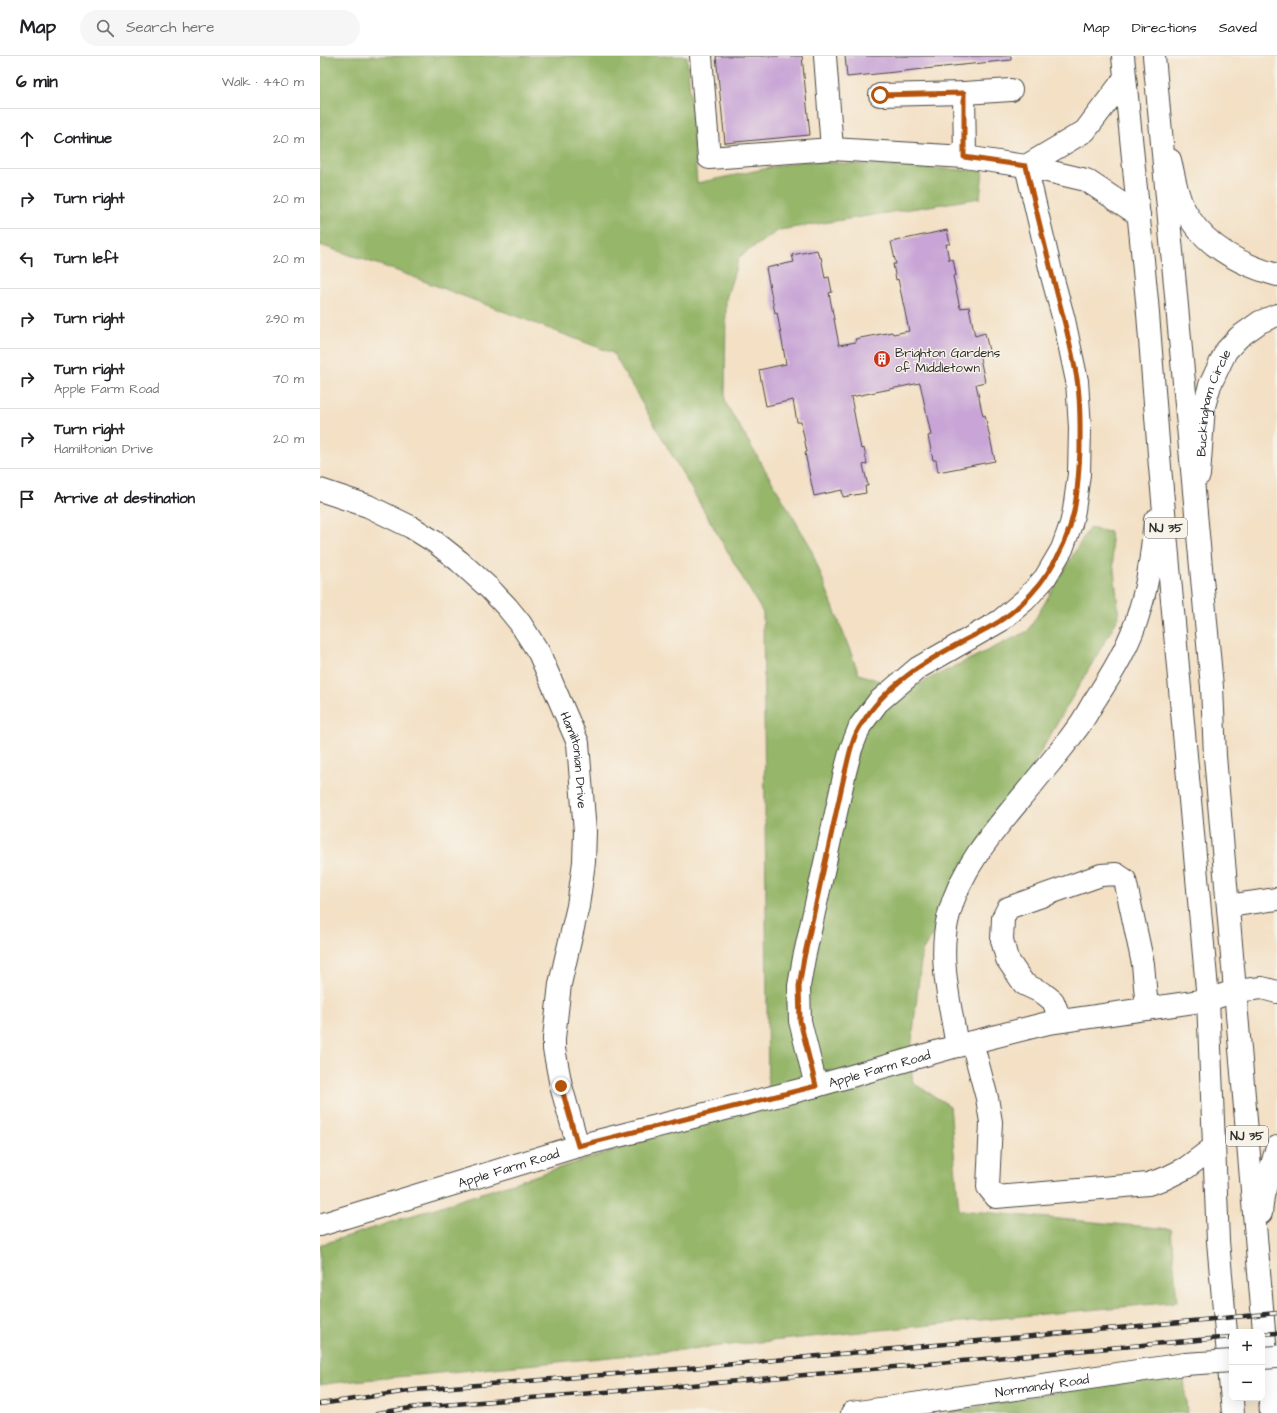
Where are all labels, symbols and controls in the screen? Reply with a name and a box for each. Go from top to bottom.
search box [80,10,360,46]
text: Map [20,14,56,41]
icon: search [94,17,116,39]
text: Search here [126,17,215,38]
text: Map [1083,18,1110,38]
text: Directions [1132,18,1197,38]
text: Saved [1219,18,1257,38]
text: 6 min [16,70,58,94]
text: Walk · 440 m [222,73,304,91]
route start [871,86,889,104]
icon: ahead [16,128,38,150]
text: Continue [54,128,112,149]
text: 20 m [273,130,304,148]
icon: right [16,188,38,210]
text: Turn right [54,188,125,209]
text: 20 m [273,190,304,208]
icon: left [16,248,38,270]
text: Turn left [54,248,118,269]
text: 20 m [273,250,304,268]
icon: right [16,308,38,330]
text: Turn right [54,308,125,329]
text: 290 m [266,310,304,328]
place label: Brighton Gardens of Middletown [895,344,1001,377]
street label: Buckingham Circle [1192,347,1236,457]
building icon: Brighton Gardens of Middletown [872,349,892,369]
text: Turn right [54,359,125,380]
icon: right [16,368,38,390]
text: 70 m [272,370,304,388]
text: Apple Farm Road [54,380,159,398]
text: Turn right [54,419,125,440]
icon: right [16,428,38,450]
text: 20 m [273,430,304,448]
text: Hamiltonian Drive [54,440,153,458]
icon: arrive [16,488,38,510]
text: Arrive at destination [54,488,195,509]
road number: NJ 35 [1145,518,1187,538]
street label: Hamiltonian Drive [555,709,591,809]
street label: Apple Farm Road [826,1046,933,1092]
route end [552,1077,570,1095]
road number: NJ 35 [1226,1126,1268,1146]
street label: Apple Farm Road [456,1144,562,1192]
map controls [1229,1329,1265,1401]
button: + [1229,1329,1265,1365]
button: − [1229,1365,1265,1401]
street label: Normandy Road [994,1370,1091,1402]

